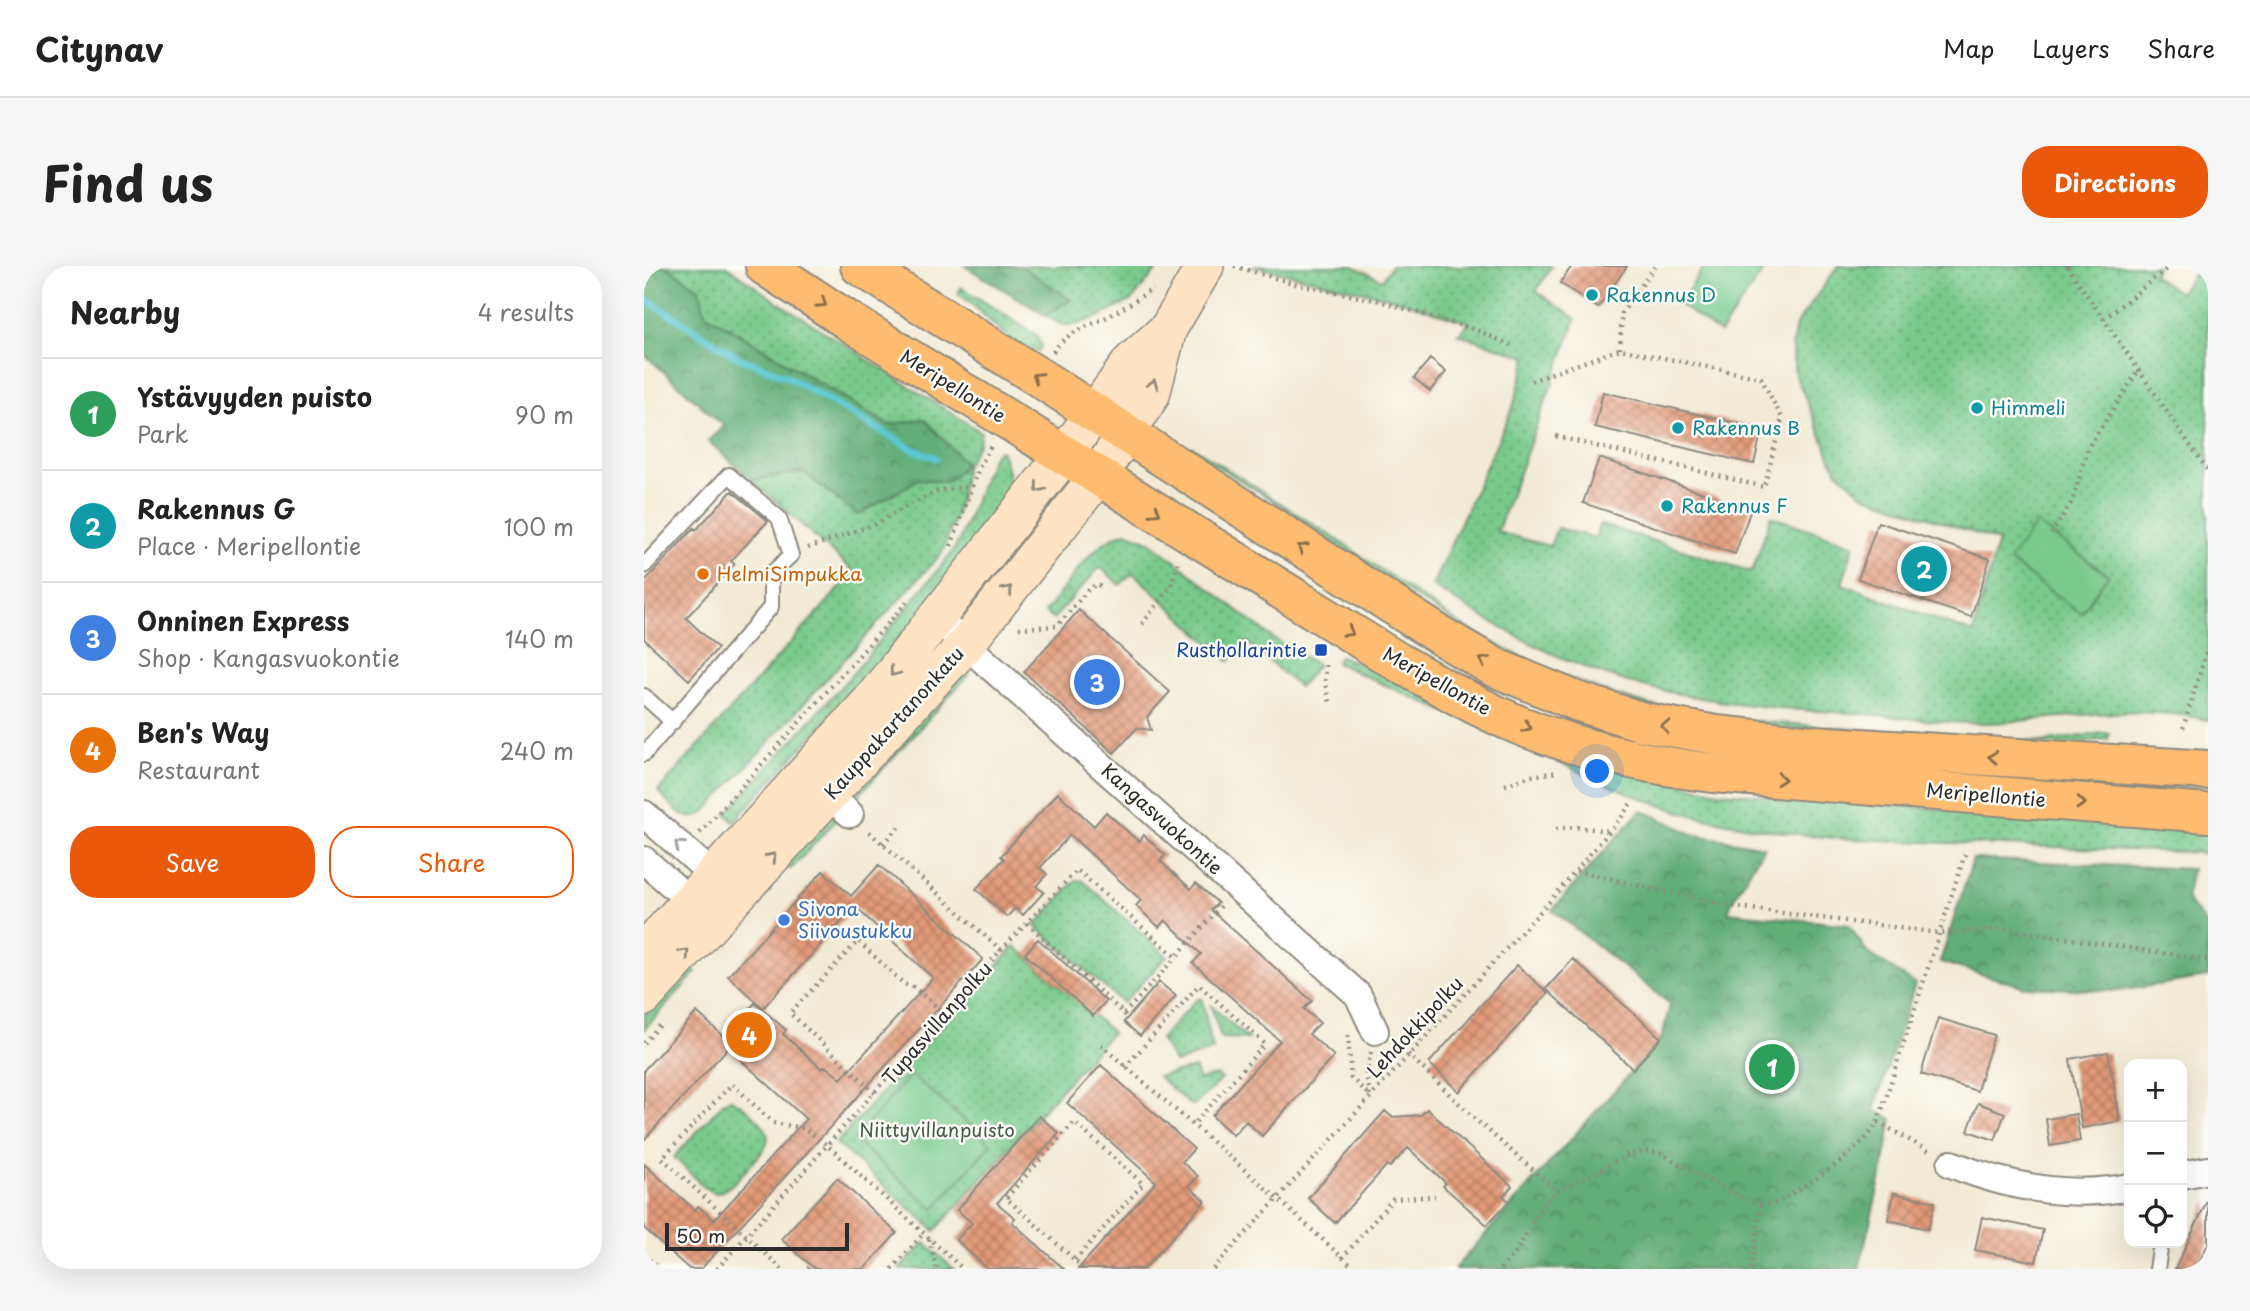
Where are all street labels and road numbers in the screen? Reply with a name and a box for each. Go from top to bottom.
street label: Meripellontie [895,342,1012,429]
street label: Meripellontie [1378,639,1497,721]
street label: Kauppakartanonkatu [817,640,970,805]
street label: Kangasvuokontie [1096,756,1229,880]
street label: Meripellontie [1925,775,2047,813]
street label: Tupasvillanpolku [875,955,998,1090]
street label: Lehdokkipolku [1360,969,1469,1083]

